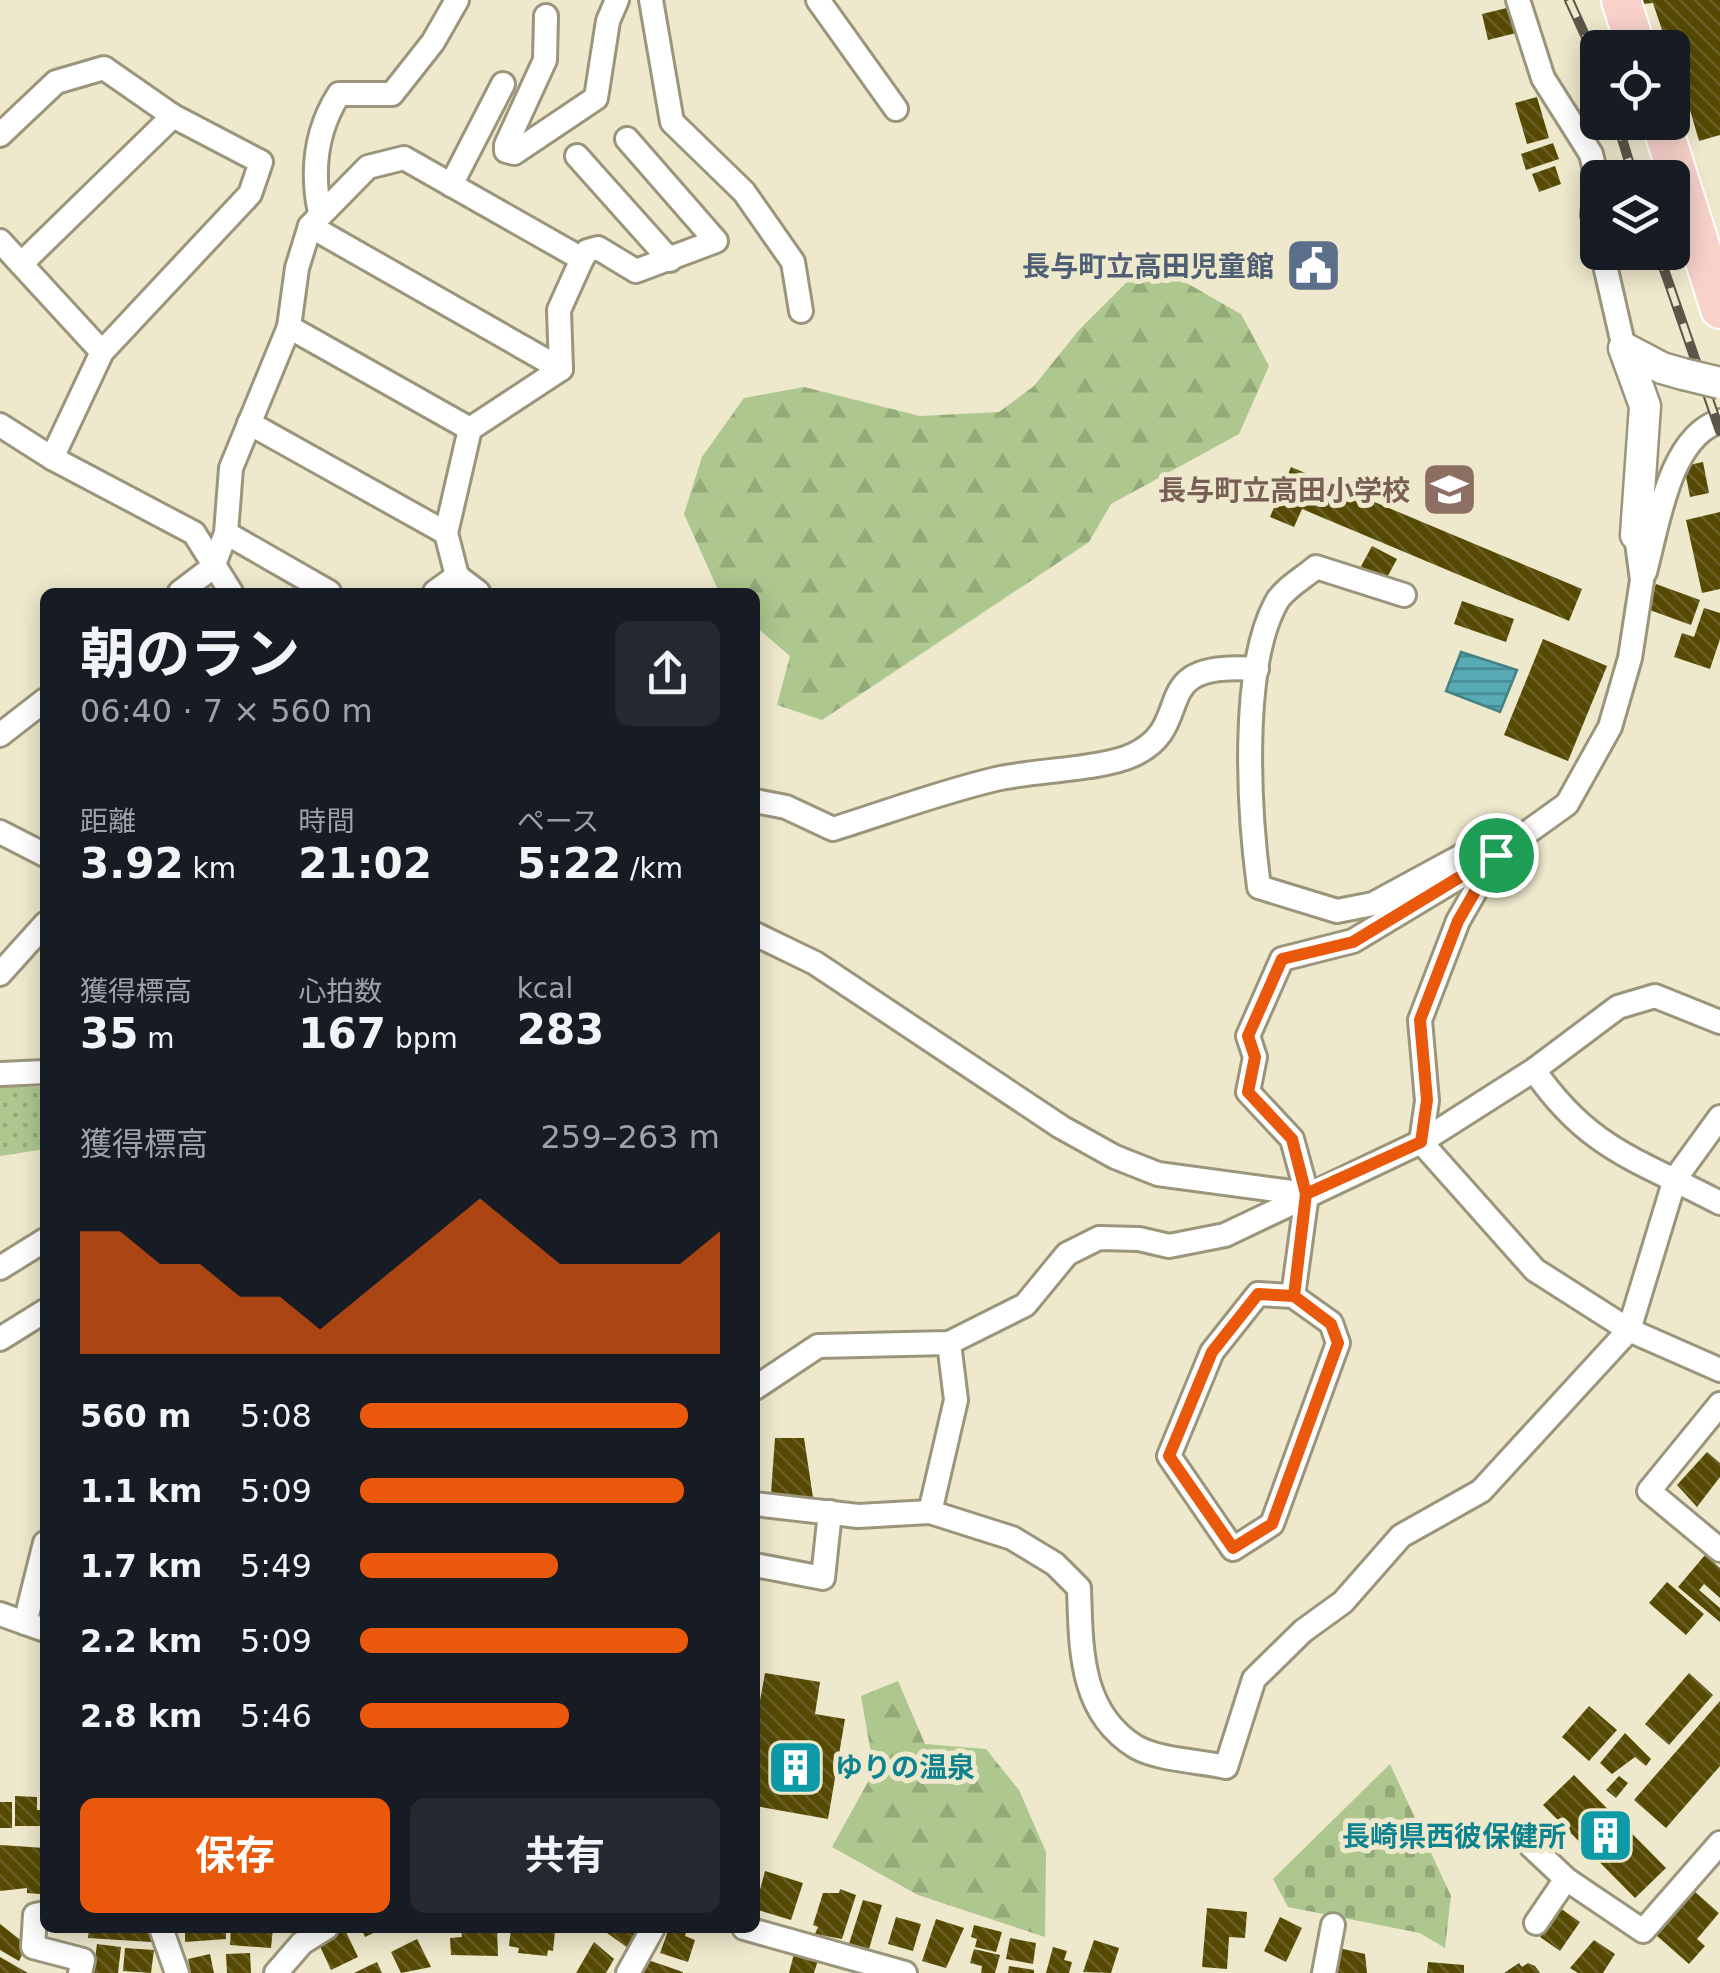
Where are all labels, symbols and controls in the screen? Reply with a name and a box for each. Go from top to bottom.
map controls [1580,30,1690,270]
button: locate [1580,30,1690,140]
button: layers [1580,160,1690,270]
public building icon: 長与町立高田児童館 [1283,236,1343,296]
place label: 長与町立高田児童館 [1022,250,1274,283]
school or university icon: 長与町立高田小学校 [1419,460,1479,520]
place label: 長与町立高田小学校 [1158,474,1410,507]
button: share [615,621,720,726]
text: 朝のラン [80,622,300,686]
text: 06:40 · 7 × 560 m [80,692,373,730]
text: 距離 [80,805,136,838]
text: 時間 [298,805,354,838]
text: ペース [517,805,599,838]
pin [1454,813,1539,898]
icon: arrive [1469,828,1524,883]
text: 3.92 [80,839,184,888]
text: 21:02 [298,839,432,888]
text: 5:22 [517,839,621,888]
text: km [184,852,236,885]
text: /km [621,852,683,885]
text: kcal [517,972,573,1005]
text: 獲得標高 [80,975,192,1008]
text: 心拍数 [298,975,382,1008]
text: 283 [517,1005,604,1054]
text: 35 [80,1009,138,1058]
text: 167 [298,1009,386,1058]
text: m [138,1022,175,1055]
text: bpm [386,1022,458,1055]
text: 259–263 m [541,1118,720,1156]
text: 獲得標高 [80,1125,208,1163]
text: 560 m [80,1397,191,1435]
text: 5:08 [240,1397,312,1435]
text: 1.1 km [80,1472,202,1510]
text: 5:09 [240,1472,312,1510]
text: 1.7 km [80,1547,202,1585]
text: 5:49 [240,1547,312,1585]
text: 2.2 km [80,1622,202,1660]
text: 5:09 [240,1622,312,1660]
text: 2.8 km [80,1697,202,1735]
text: 5:46 [240,1697,312,1735]
building icon: ゆりの温泉 [766,1737,826,1797]
place label: ゆりの温泉 [835,1751,975,1784]
button: 保存 [80,1798,390,1913]
button: 共有 [410,1798,720,1913]
building icon: 長崎県西彼保健所 [1575,1806,1635,1866]
place label: 長崎県西彼保健所 [1342,1820,1566,1853]

